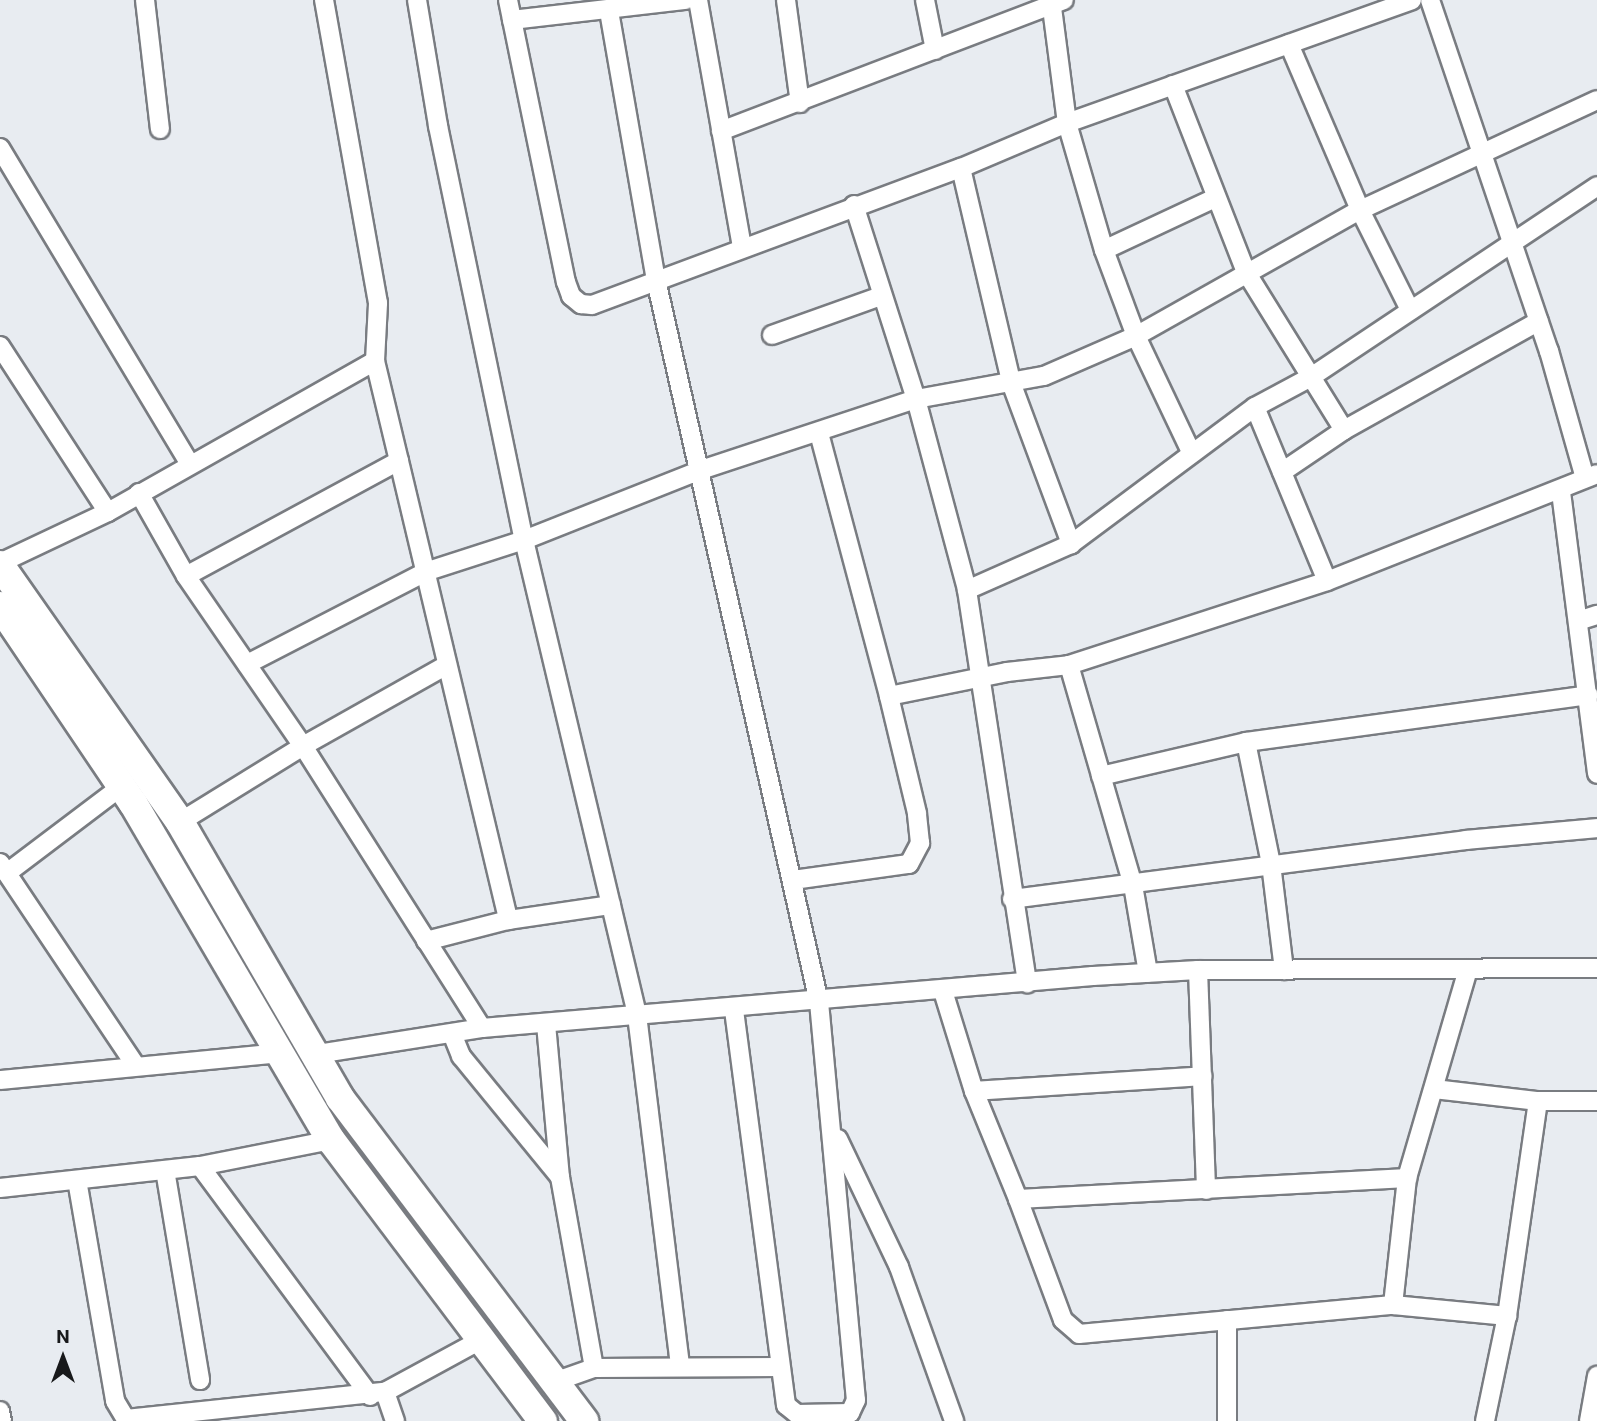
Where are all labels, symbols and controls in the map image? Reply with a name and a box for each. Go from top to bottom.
north arrow [28,1323,98,1393]
text: N [56,1325,70,1348]

